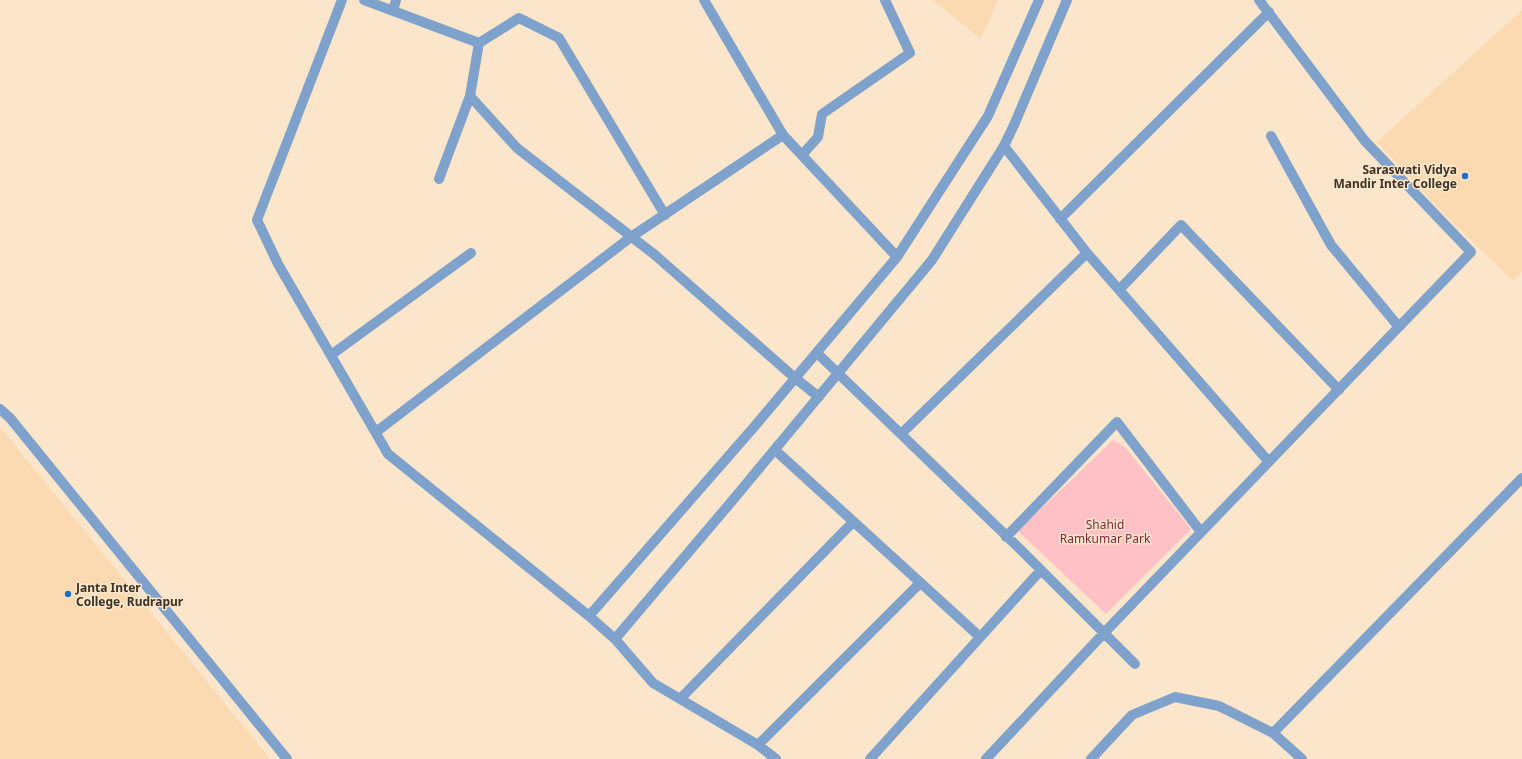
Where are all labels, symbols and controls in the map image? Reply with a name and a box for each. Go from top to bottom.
place label: Saraswati Vidya Mandir Inter College [1333,161,1457,192]
marker: Saraswati Vidya Mandir Inter College [1460,171,1470,181]
park label: Shahid Ramkumar Park [1060,516,1151,547]
place label: Janta Inter College, Rudrapur [75,579,184,610]
marker: Janta Inter College, Rudrapur [63,589,73,599]

